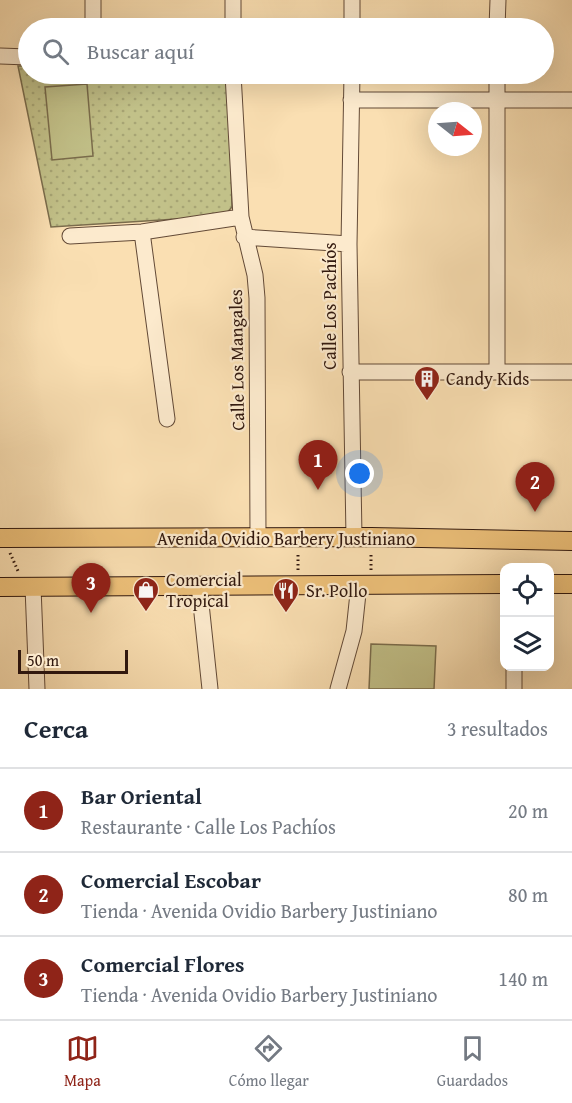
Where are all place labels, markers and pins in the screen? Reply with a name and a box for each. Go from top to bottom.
building icon: Candy Kids [412,364,442,402]
place label: Candy Kids [446,365,529,392]
pin: 1 [298,440,338,490]
pin: 2 [516,462,554,512]
pin: 3 [72,564,110,613]
place label: Comercial Tropical [166,566,242,614]
shop icon: Comercial Tropical [131,575,161,613]
restaurant icon: Sr. Pollo [271,576,301,614]
place label: Sr. Pollo [306,577,367,604]

